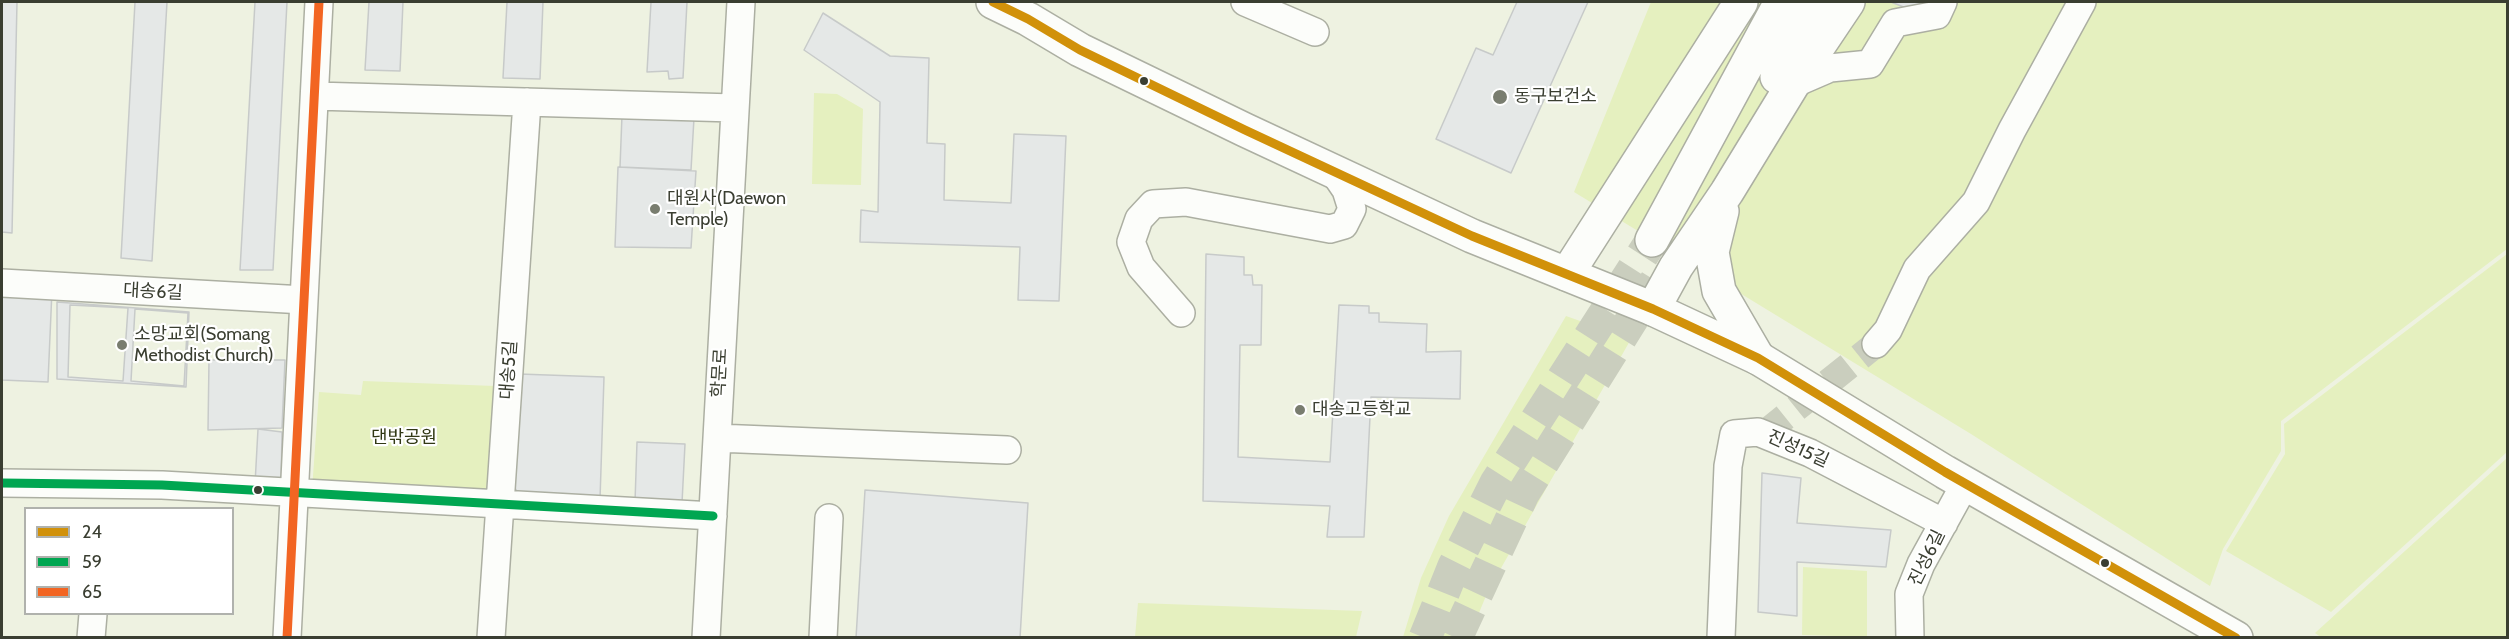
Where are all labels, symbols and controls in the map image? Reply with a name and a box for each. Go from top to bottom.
unlabelled marker [1138,75,1150,87]
place label: 동구보건소 [1514,86,1597,108]
marker: 동구보건소 [1491,88,1509,106]
place label: 대원사(Daewon Temple) [667,188,786,230]
marker: 대원사(Daewon Temple) [648,202,662,216]
street label: 대송6길 [123,280,183,304]
place label: 소망교회(Somang Methodist Church) [134,324,274,366]
marker: 소망교회(Somang Methodist Church) [115,338,129,352]
street label: 대송5길 [496,340,522,400]
street label: 학문로 [708,348,732,398]
place label: 대송고등학교 [1312,399,1411,421]
marker: 대송고등학교 [1293,403,1307,417]
street label: 진성15길 [1764,426,1832,472]
park label: 댄밖공원 [371,427,437,449]
unlabelled marker [252,484,264,496]
legend [24,507,234,615]
text: 24 [82,521,102,543]
street label: 진성6길 [1904,526,1950,590]
text: 59 [82,551,102,573]
unlabelled marker [2099,557,2111,569]
text: 65 [82,581,102,603]

